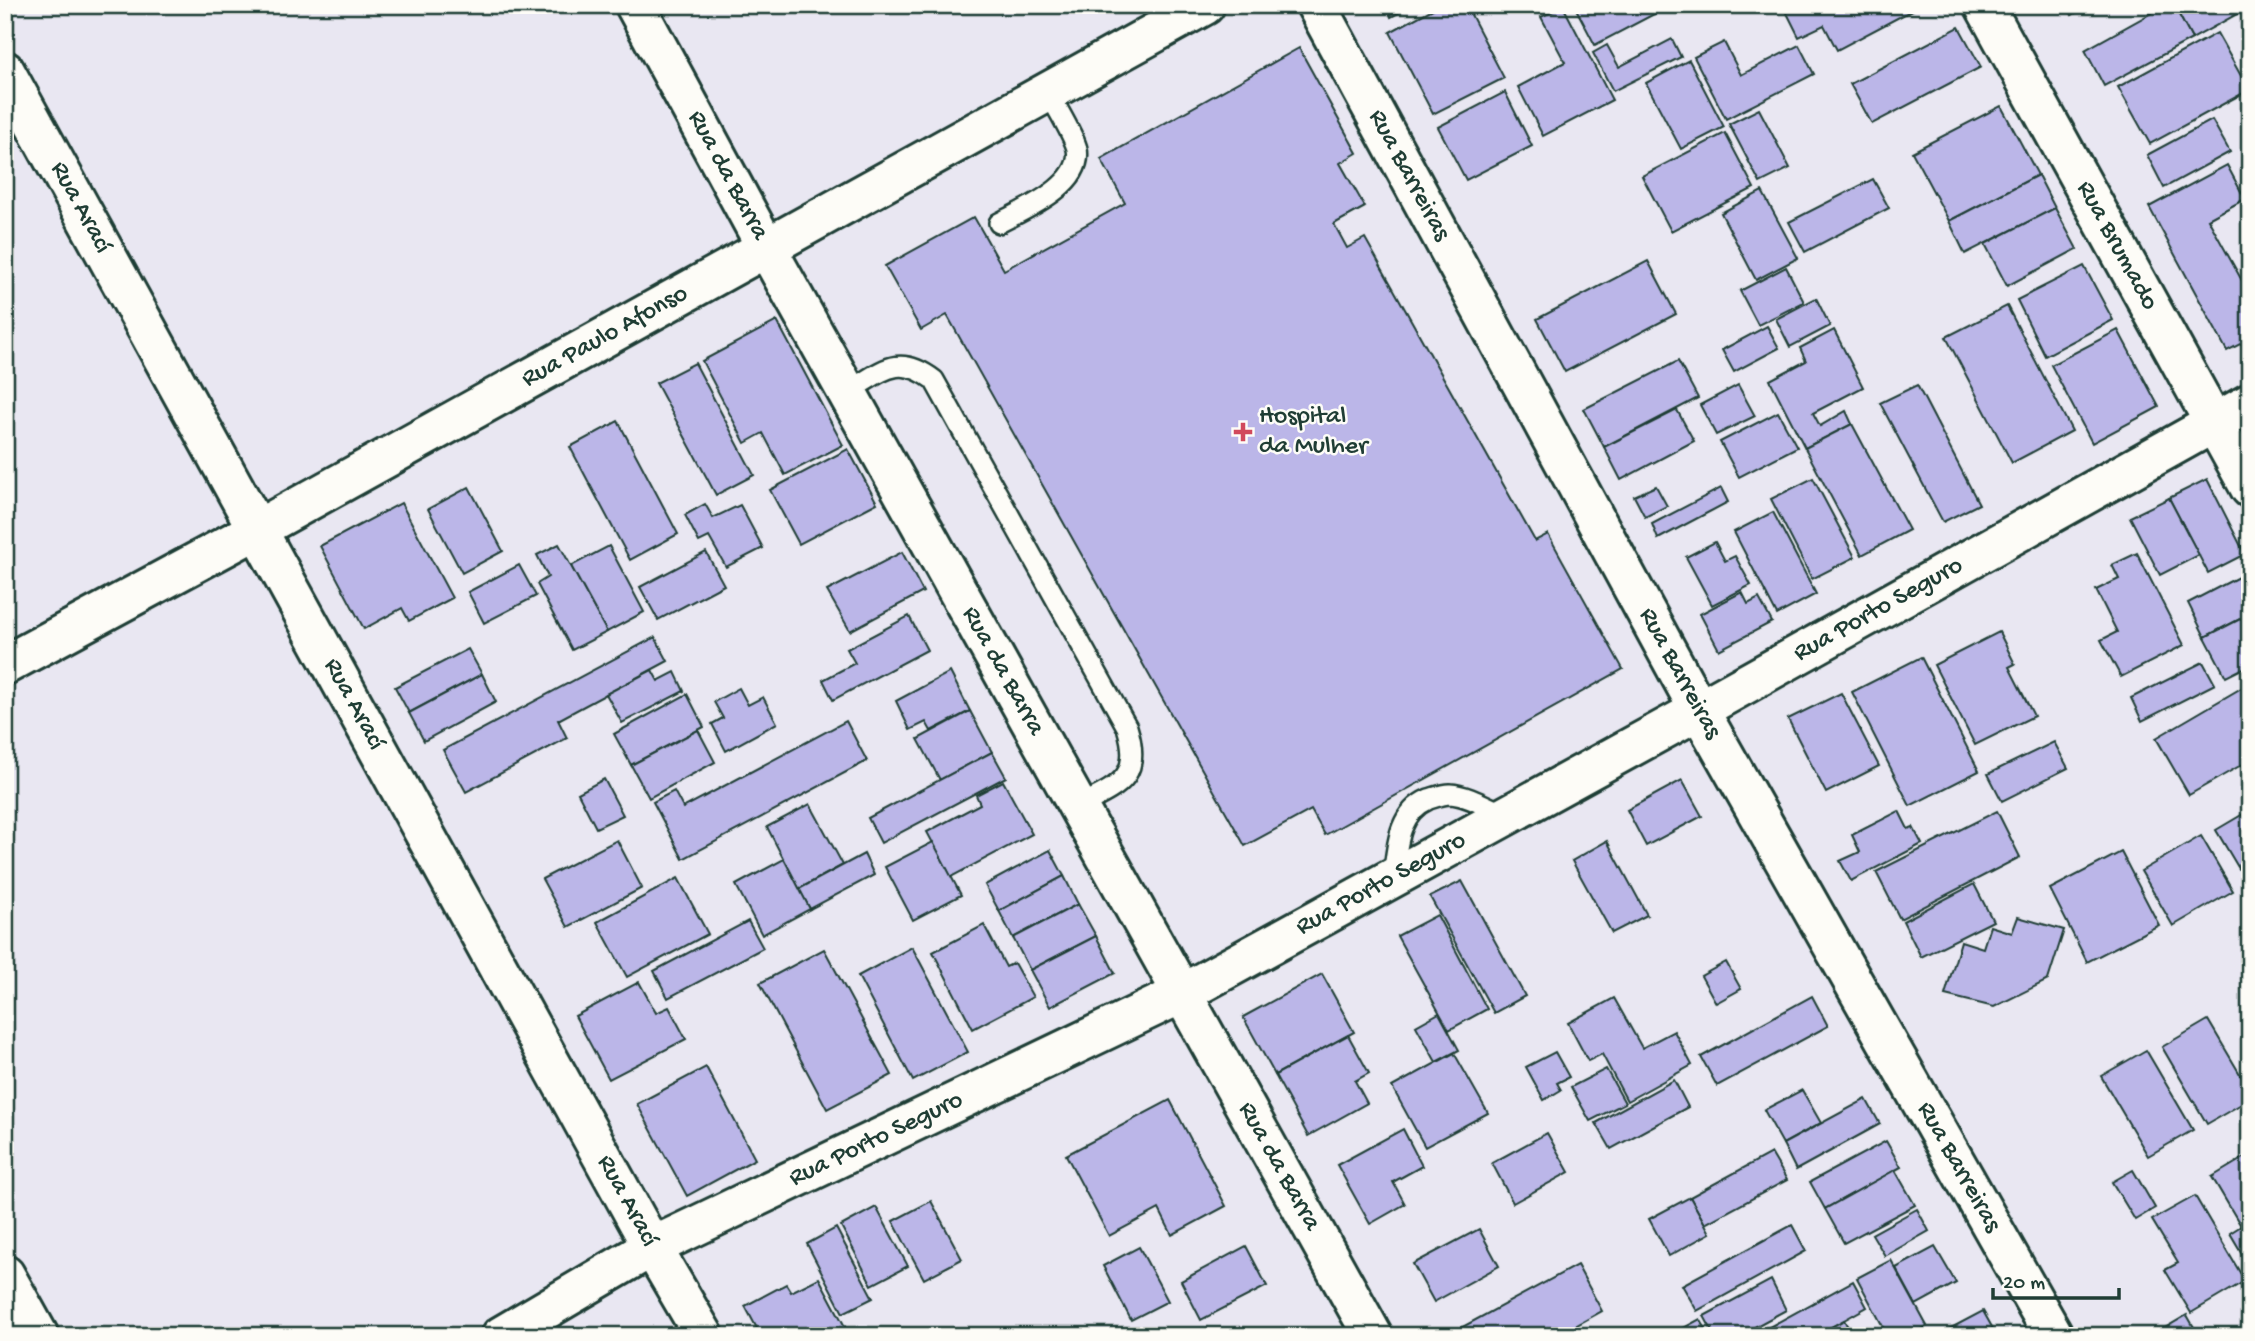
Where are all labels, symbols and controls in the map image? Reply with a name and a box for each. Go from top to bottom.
street label: Rua Barreiras [1360,104,1457,248]
street label: Rua da Barra [680,105,776,247]
street label: Rua Arací [43,156,119,260]
street label: Rua Brumado [2069,176,2165,316]
street label: Rua Paulo Afonso [517,278,694,395]
place label: Hospital da Mulher [1259,402,1370,463]
marker: Hospital da Mulher [1233,422,1253,442]
street label: Rua Porto Seguro [1788,550,1969,669]
street label: Rua da Barra [954,601,1052,743]
street label: Rua Barreiras [1631,603,1729,746]
street label: Rua Arací [316,653,392,757]
street label: Rua Porto Seguro [1291,825,1472,943]
street label: Rua Porto Seguro [784,1085,968,1194]
street label: Rua da Barra [1230,1097,1328,1238]
street label: Rua Barreiras [1909,1097,2008,1239]
street label: Rua Arací [589,1150,665,1254]
scale bar [1993,1257,2118,1301]
text: 20 m [2003,1272,2045,1297]

